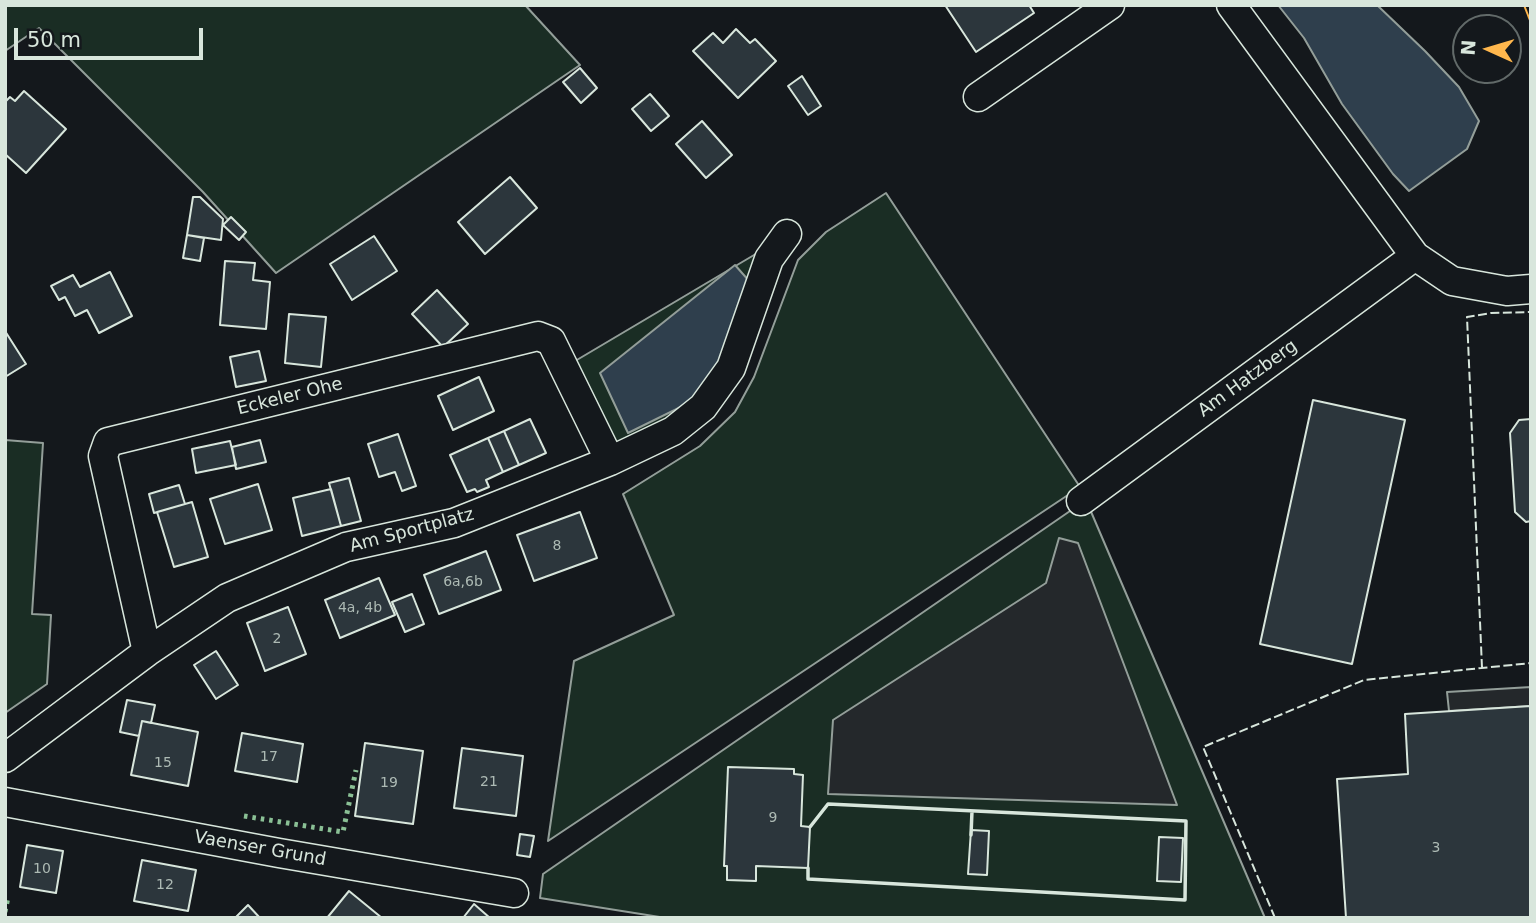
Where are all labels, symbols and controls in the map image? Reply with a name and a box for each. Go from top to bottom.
scale bar [18,14,206,58]
north arrow [1452,14,1522,84]
text: 50 m [27,28,81,52]
text: N [1457,39,1480,56]
street label: Am Hatzberg [1194,336,1302,422]
street label: Eckeler Ohe [235,373,345,421]
street label: Am Sportplatz [347,504,477,558]
house number: 8 [553,538,561,554]
house number: 6a,6b [443,574,483,590]
house number: 4a, 4b [338,600,382,616]
house number: 2 [273,631,281,647]
house number: 17 [260,749,278,765]
house number: 15 [154,755,172,771]
house number: 21 [480,774,498,790]
house number: 19 [380,775,398,791]
house number: 9 [769,810,777,826]
street label: Vaenser Grund [192,827,328,871]
house number: 3 [1432,840,1440,856]
house number: 10 [33,861,51,877]
house number: 12 [156,877,174,893]

